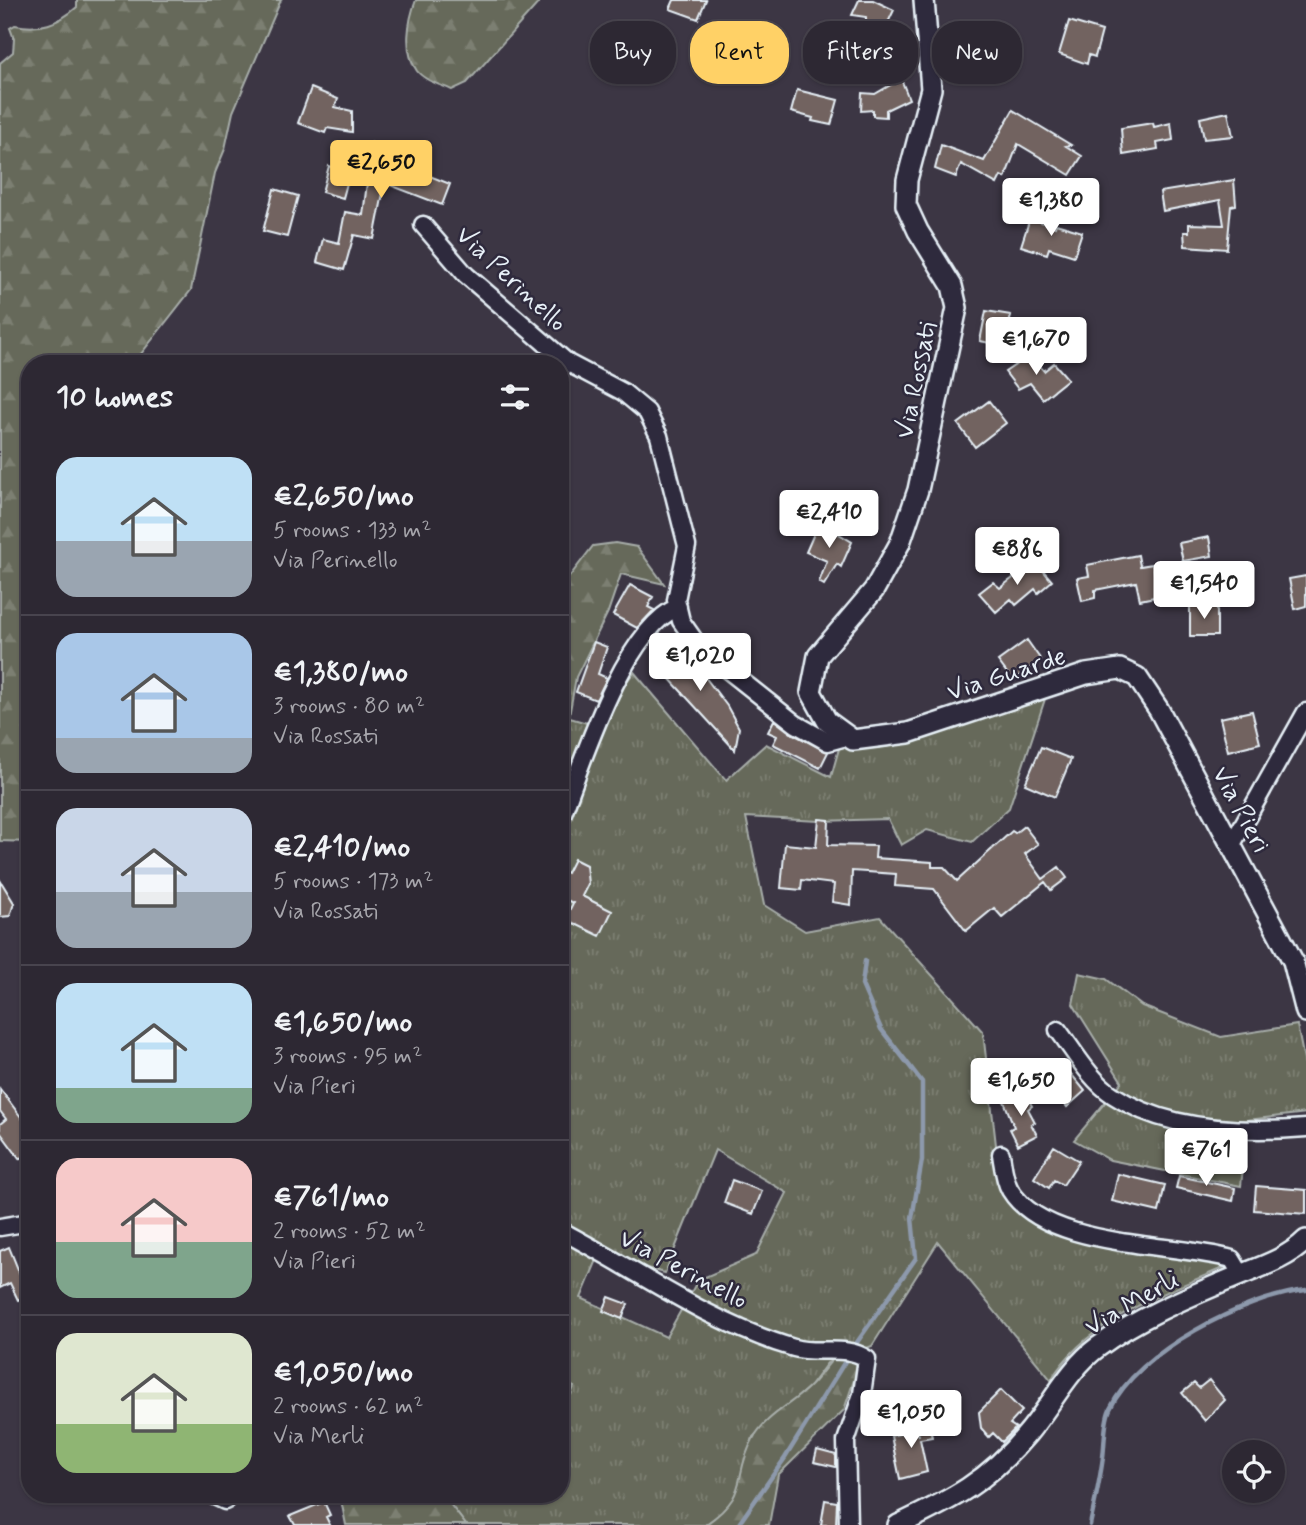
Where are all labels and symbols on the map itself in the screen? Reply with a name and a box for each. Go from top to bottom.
pin: €2,650 [324,140,438,200]
pin: €1,380 [994,178,1108,238]
street label: Via Perinello [448,219,574,340]
pin: €1,670 [979,318,1093,377]
street label: Via Rossati [888,319,946,442]
pin: €2,410 [772,490,886,550]
pin: €886 [976,528,1058,587]
pin: €1,540 [1147,562,1261,621]
pin: €1,020 [643,634,757,693]
street label: Via Guarde [943,640,1071,710]
street label: Via Pieri [1203,761,1277,859]
pin: €1,650 [964,1058,1078,1118]
pin: €761 [1165,1128,1247,1188]
street label: Via Perinello [613,1222,753,1318]
street label: Via Merli [1079,1263,1185,1344]
pin: €1,050 [854,1390,968,1450]

